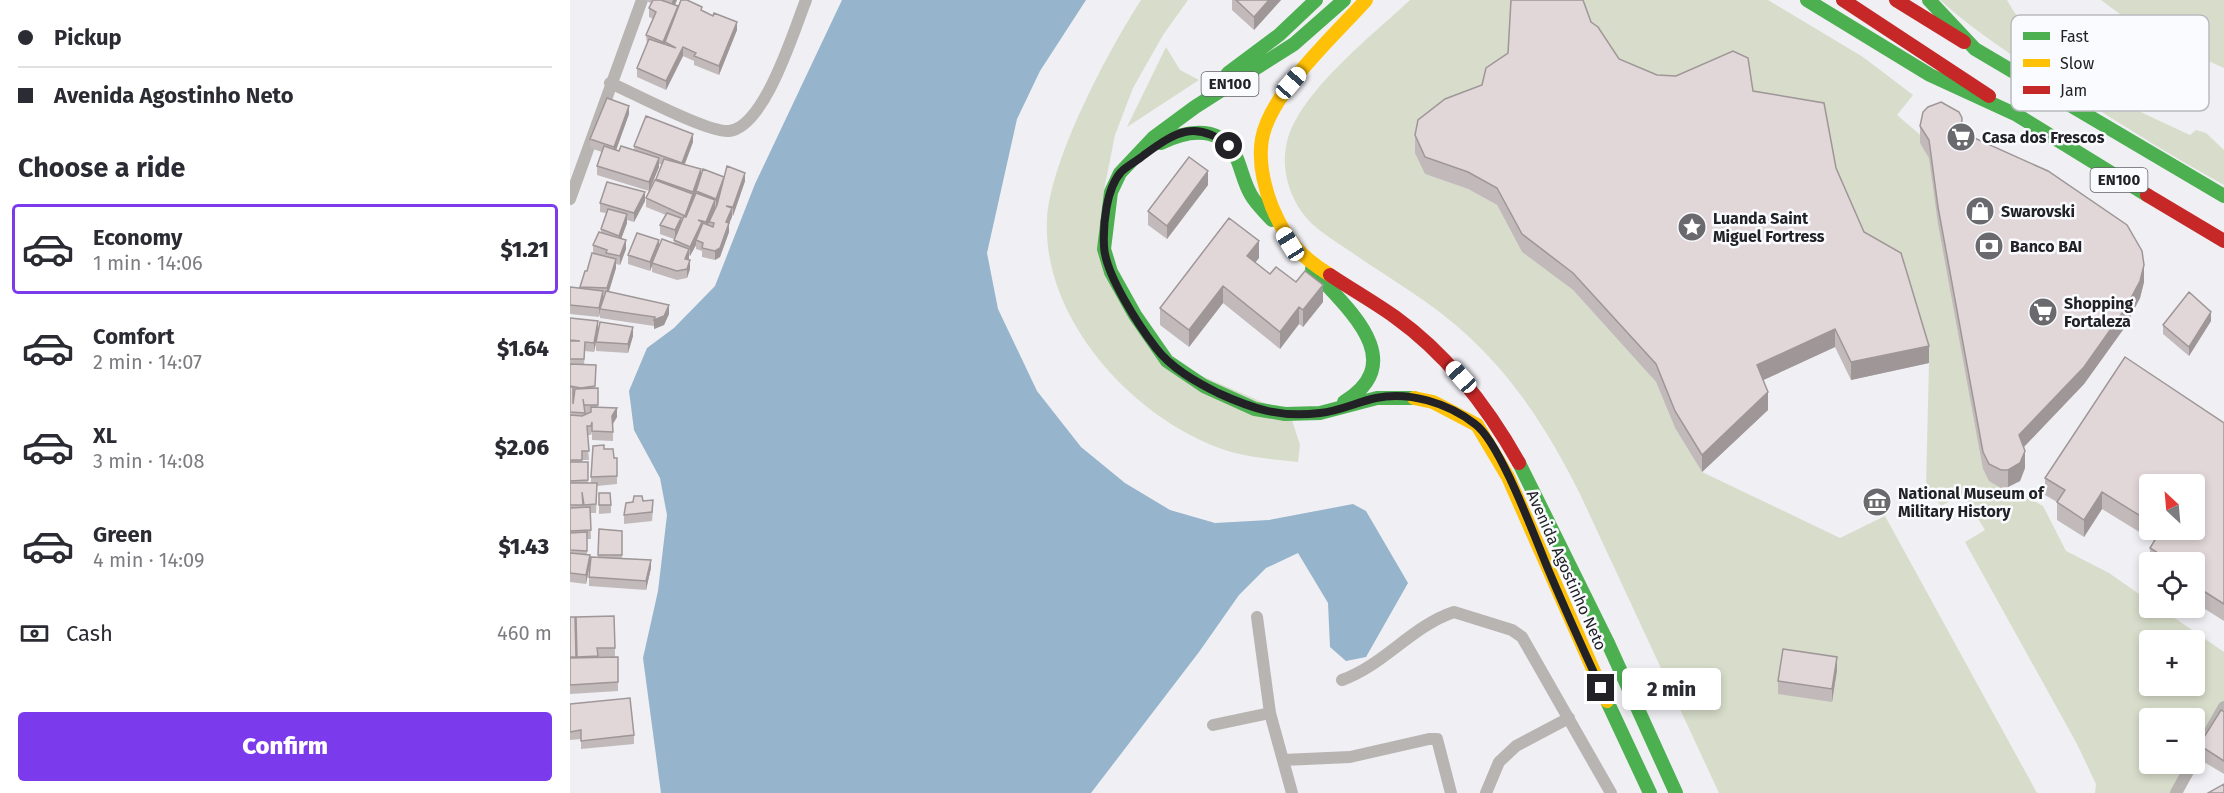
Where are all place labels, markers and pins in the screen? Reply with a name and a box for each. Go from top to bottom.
supermarket icon: Casa dos Frescos [1945,121,1977,153]
place label: Casa dos Frescos [1982,128,2105,147]
shop icon: Swarovski [1964,195,1996,227]
place label: Swarovski [2001,202,2075,221]
place label: Luanda Saint Miguel Fortress [1713,209,1825,246]
place icon: Luanda Saint Miguel Fortress [1676,211,1708,243]
bank icon: Banco BAI [1973,230,2005,262]
place label: Banco BAI [2010,237,2082,256]
place label: Shopping Fortaleza [2064,294,2134,331]
supermarket icon: Shopping Fortaleza [2027,296,2059,328]
place label: National Museum of Military History [1898,484,2045,521]
museum icon: National Museum of Military History [1861,486,1893,518]

